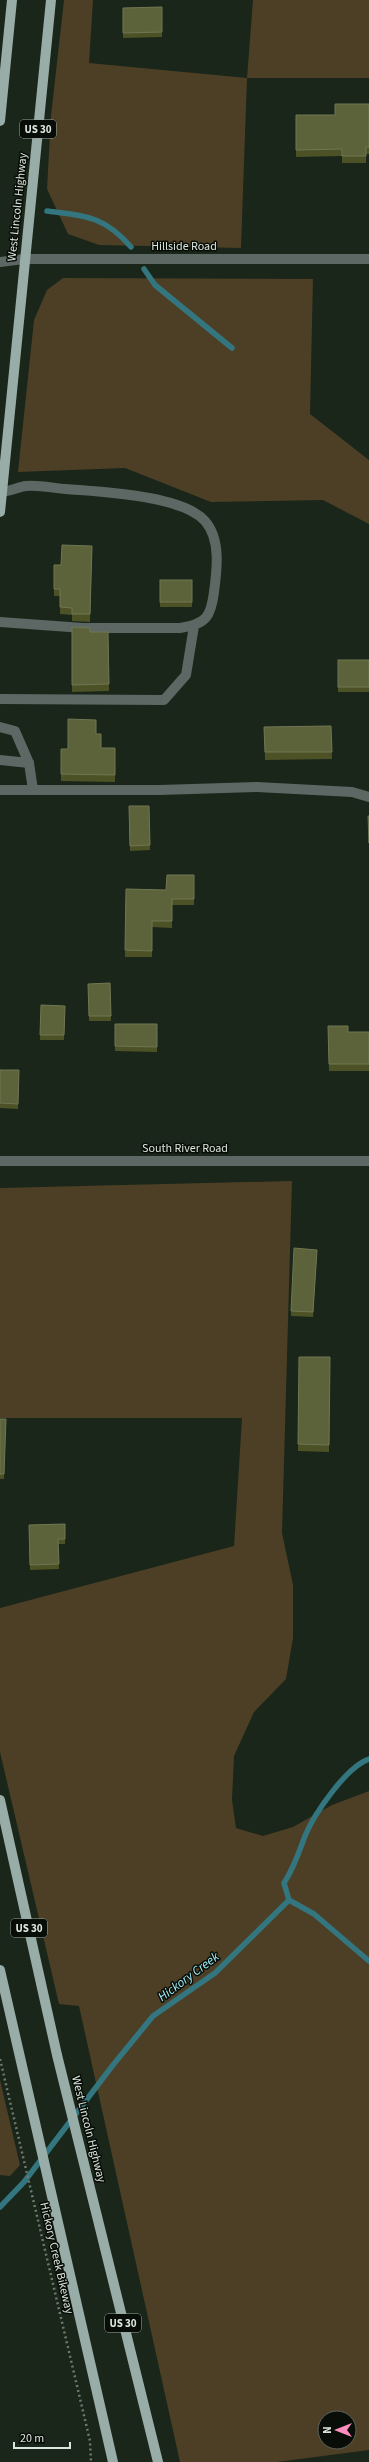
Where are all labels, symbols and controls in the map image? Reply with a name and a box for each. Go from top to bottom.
road number: US 30 [20,120,56,138]
street label: West Lincoln Highway [3,151,32,262]
street label: Hillside Road [151,238,217,255]
street label: South River Road [142,1140,228,1157]
road number: US 30 [11,1919,47,1937]
water label: Hickory Creek [154,1947,224,2006]
street label: West Lincoln Highway [67,2074,110,2185]
street label: Hickory Creek Bikeway [35,2201,78,2316]
road number: US 30 [105,2314,141,2332]
north arrow [317,2410,357,2450]
scale bar [14,2424,70,2450]
text: N [320,2426,335,2434]
text: 20 m [20,2430,44,2447]

